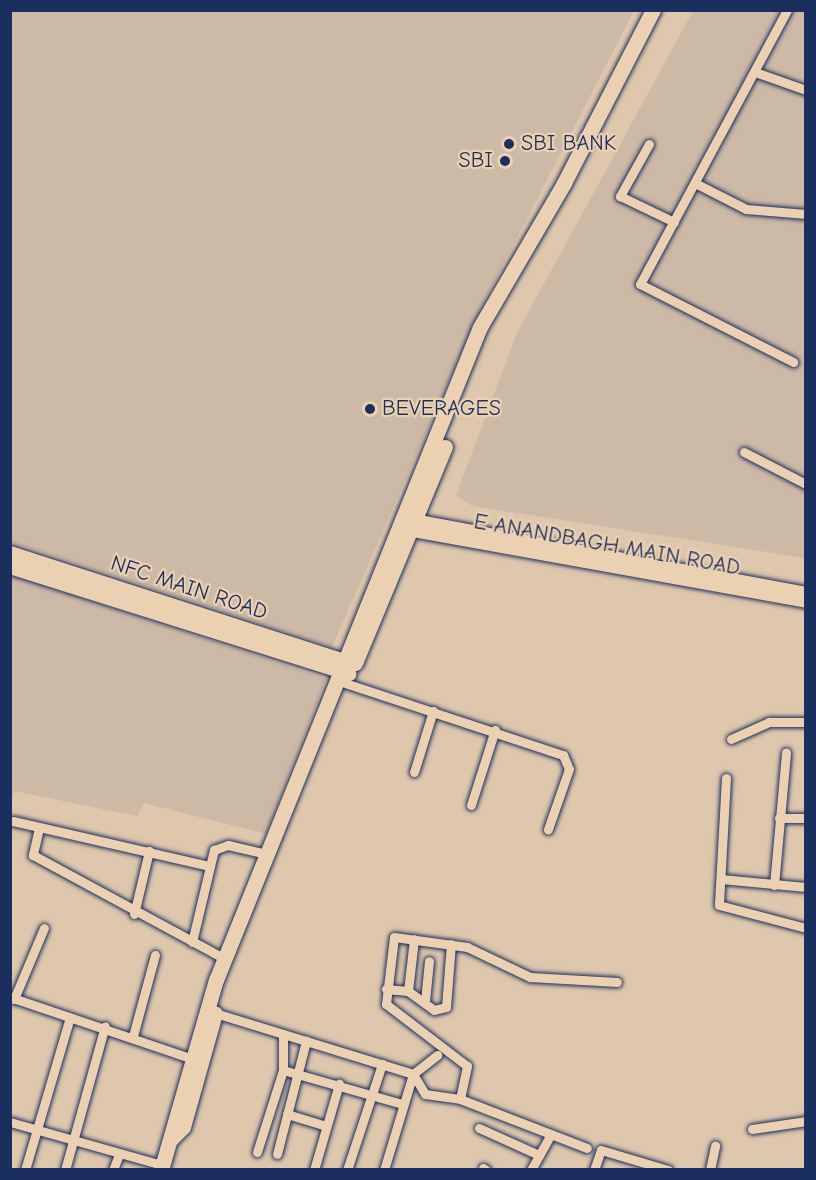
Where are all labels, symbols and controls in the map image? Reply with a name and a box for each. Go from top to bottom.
place label: SBI BANK [521,131,616,157]
marker: SBI BANK [502,137,516,151]
place label: SBI [459,148,493,174]
marker: SBI [498,154,512,168]
place label: BEVERAGES [382,396,501,422]
marker: BEVERAGES [363,402,377,416]
street label: E ANANDBAGH MAIN ROAD [472,509,742,581]
street label: NFC MAIN ROAD [107,550,271,626]

